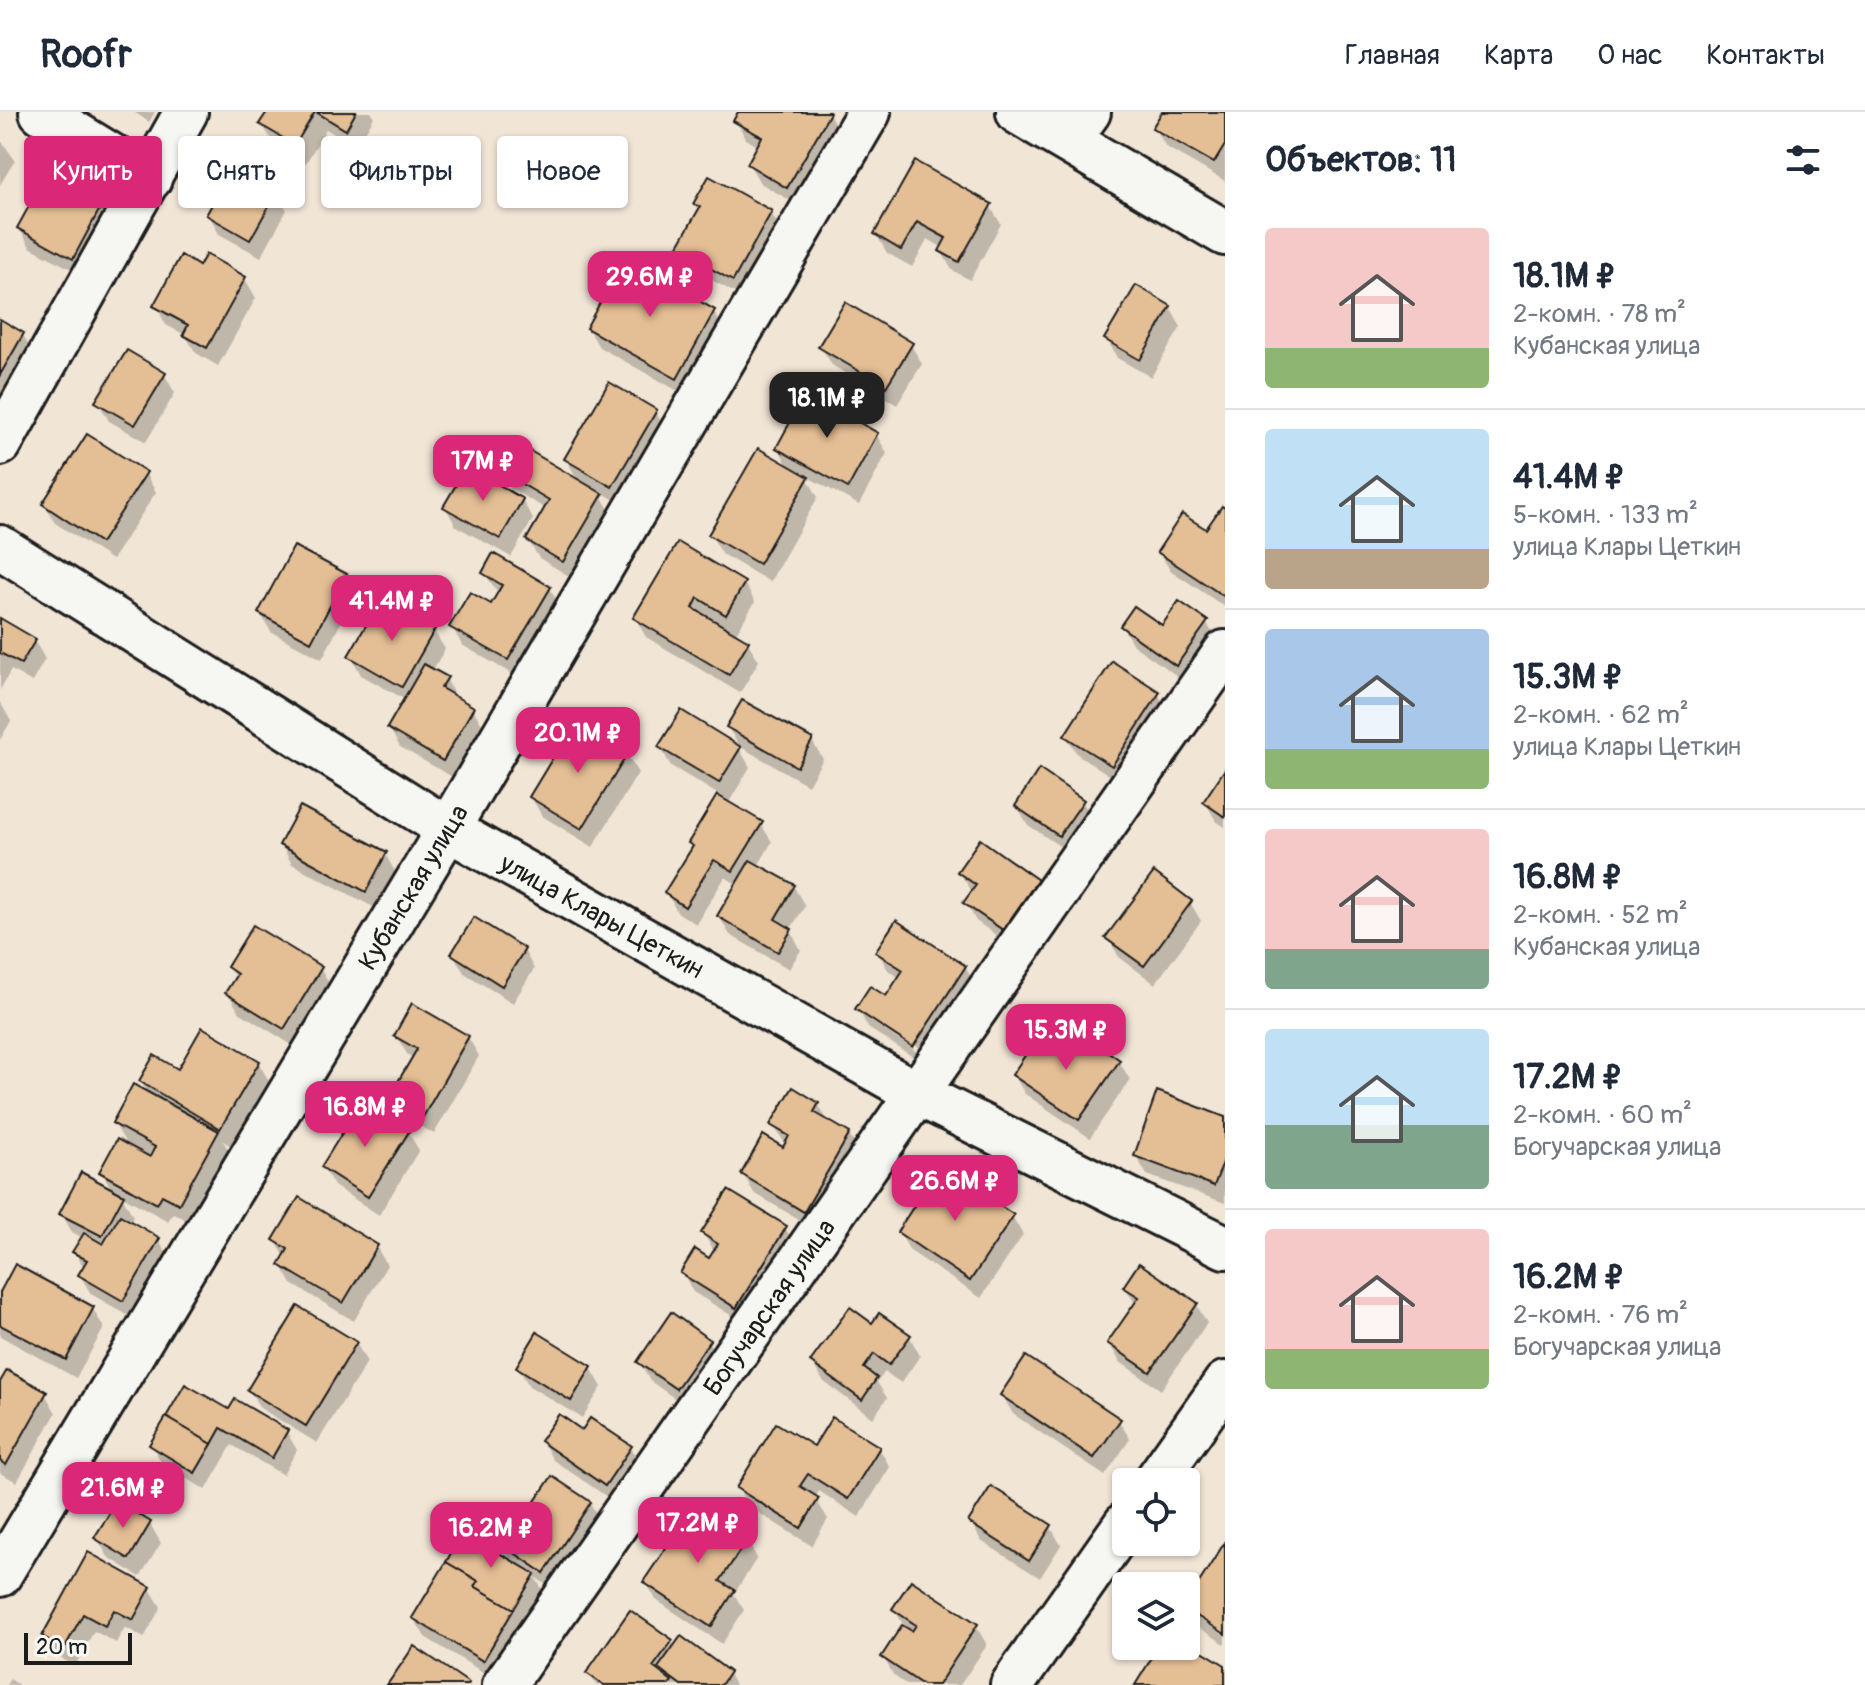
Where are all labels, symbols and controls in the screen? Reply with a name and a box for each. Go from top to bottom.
text: Roofr [40,31,132,79]
text: Главная [1345,38,1440,73]
text: Карта [1484,38,1553,73]
text: О нас [1597,38,1662,73]
text: Контакты [1706,38,1825,73]
chip: Купить [24,136,162,208]
chip: Снять [178,136,305,208]
chip: Фильтры [321,136,481,208]
chip: Новое [497,136,628,208]
icon: filters [1781,138,1825,182]
text: Объектов: 11 [1265,139,1457,182]
pin: 29.6M ₽ [576,251,724,319]
text: 18.1M ₽ [1513,255,1616,298]
icon: home [1329,260,1425,356]
text: 29.6M ₽ [606,261,694,293]
text: 2-комн. · 78 m² [1513,298,1686,330]
text: Кубанская улица [1513,330,1700,362]
pin: 18.1M ₽ [753,372,901,440]
text: 18.1M ₽ [787,382,867,414]
pin: 17M ₽ [427,435,539,503]
text: 17M ₽ [451,445,515,477]
text: 41.4M ₽ [1513,456,1625,499]
icon: home [1329,461,1425,557]
text: 5-комн. · 133 m² [1513,499,1698,531]
text: улица Клары Цеткин [1513,531,1741,563]
pin: 41.4M ₽ [318,575,466,643]
text: 41.4M ₽ [349,585,435,617]
text: 15.3M ₽ [1513,656,1623,699]
icon: home [1329,661,1425,757]
text: 2-комн. · 62 m² [1513,699,1689,731]
pin: 20.1M ₽ [504,707,652,775]
text: 20.1M ₽ [534,717,622,749]
text: улица Клары Цеткин [1513,731,1741,763]
street label: Кубанская улица [352,799,476,976]
street label: улица Клары Цеткин [493,847,709,986]
text: 16.8M ₽ [1513,856,1623,899]
icon: home [1329,861,1425,957]
text: 2-комн. · 52 m² [1513,899,1688,931]
text: Кубанская улица [1513,931,1700,963]
pin: 15.3M ₽ [992,1004,1140,1072]
text: 15.3M ₽ [1024,1014,1108,1046]
text: 17.2M ₽ [1513,1056,1623,1099]
icon: home [1329,1061,1425,1157]
pin: 16.8M ₽ [291,1081,439,1149]
text: 16.8M ₽ [323,1091,407,1123]
text: 2-комн. · 60 m² [1513,1099,1692,1131]
text: Богучарская улица [1513,1131,1721,1163]
pin: 26.6M ₽ [881,1155,1029,1223]
text: 26.6M ₽ [910,1165,1000,1197]
street label: Богучарская улица [697,1213,843,1402]
text: 16.2M ₽ [1513,1256,1625,1299]
icon: home [1329,1261,1425,1357]
text: 2-комн. · 76 m² [1513,1299,1688,1331]
text: Богучарская улица [1513,1331,1721,1363]
pin: 21.6M ₽ [49,1462,197,1530]
map controls [1112,1468,1200,1660]
button: locate [1112,1468,1200,1556]
text: 21.6M ₽ [80,1472,166,1504]
pin: 17.2M ₽ [624,1497,772,1565]
pin: 16.2M ₽ [417,1502,565,1570]
text: 17.2M ₽ [656,1507,740,1539]
text: 16.2M ₽ [448,1512,534,1544]
button: layers [1112,1572,1200,1660]
scale bar [24,1629,132,1665]
text: 20 m [36,1633,88,1661]

